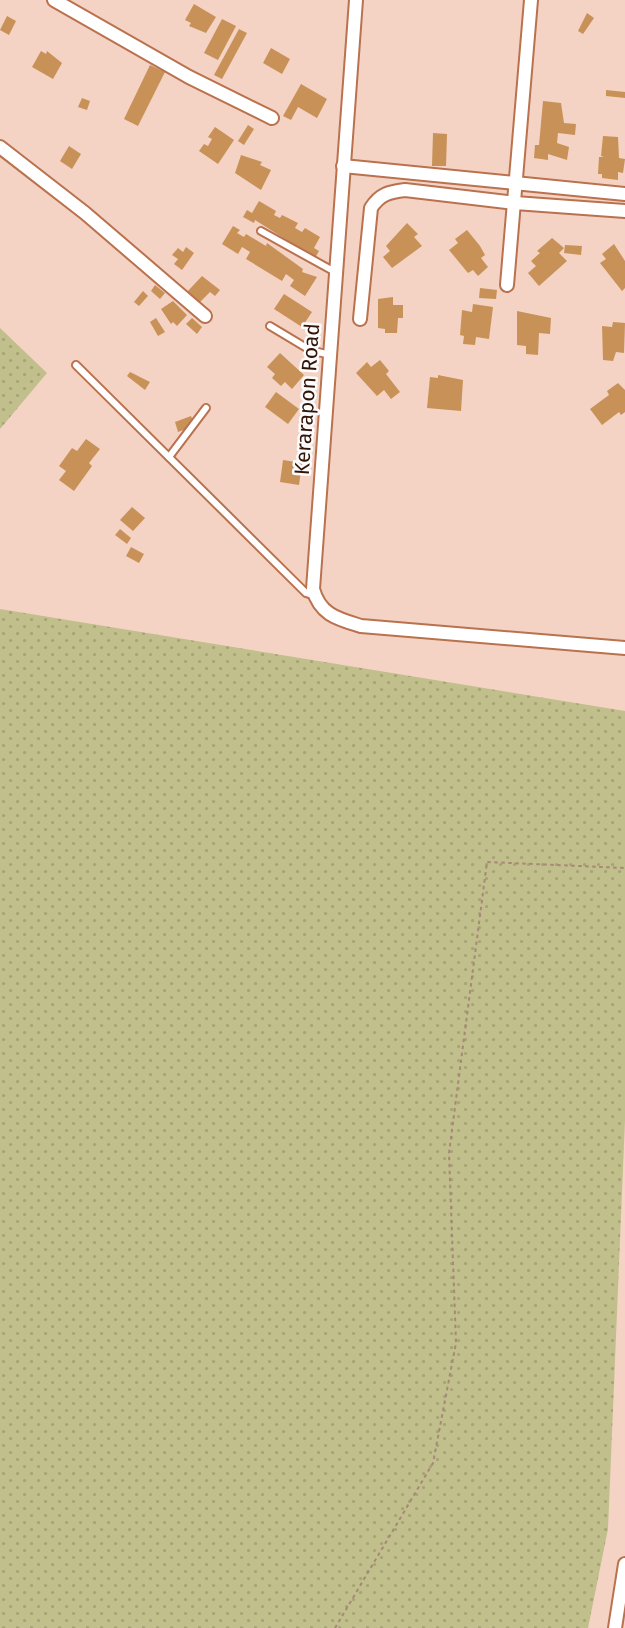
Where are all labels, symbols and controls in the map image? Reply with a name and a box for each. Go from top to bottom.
street label: Kerarapon Road [289,322,325,476]

